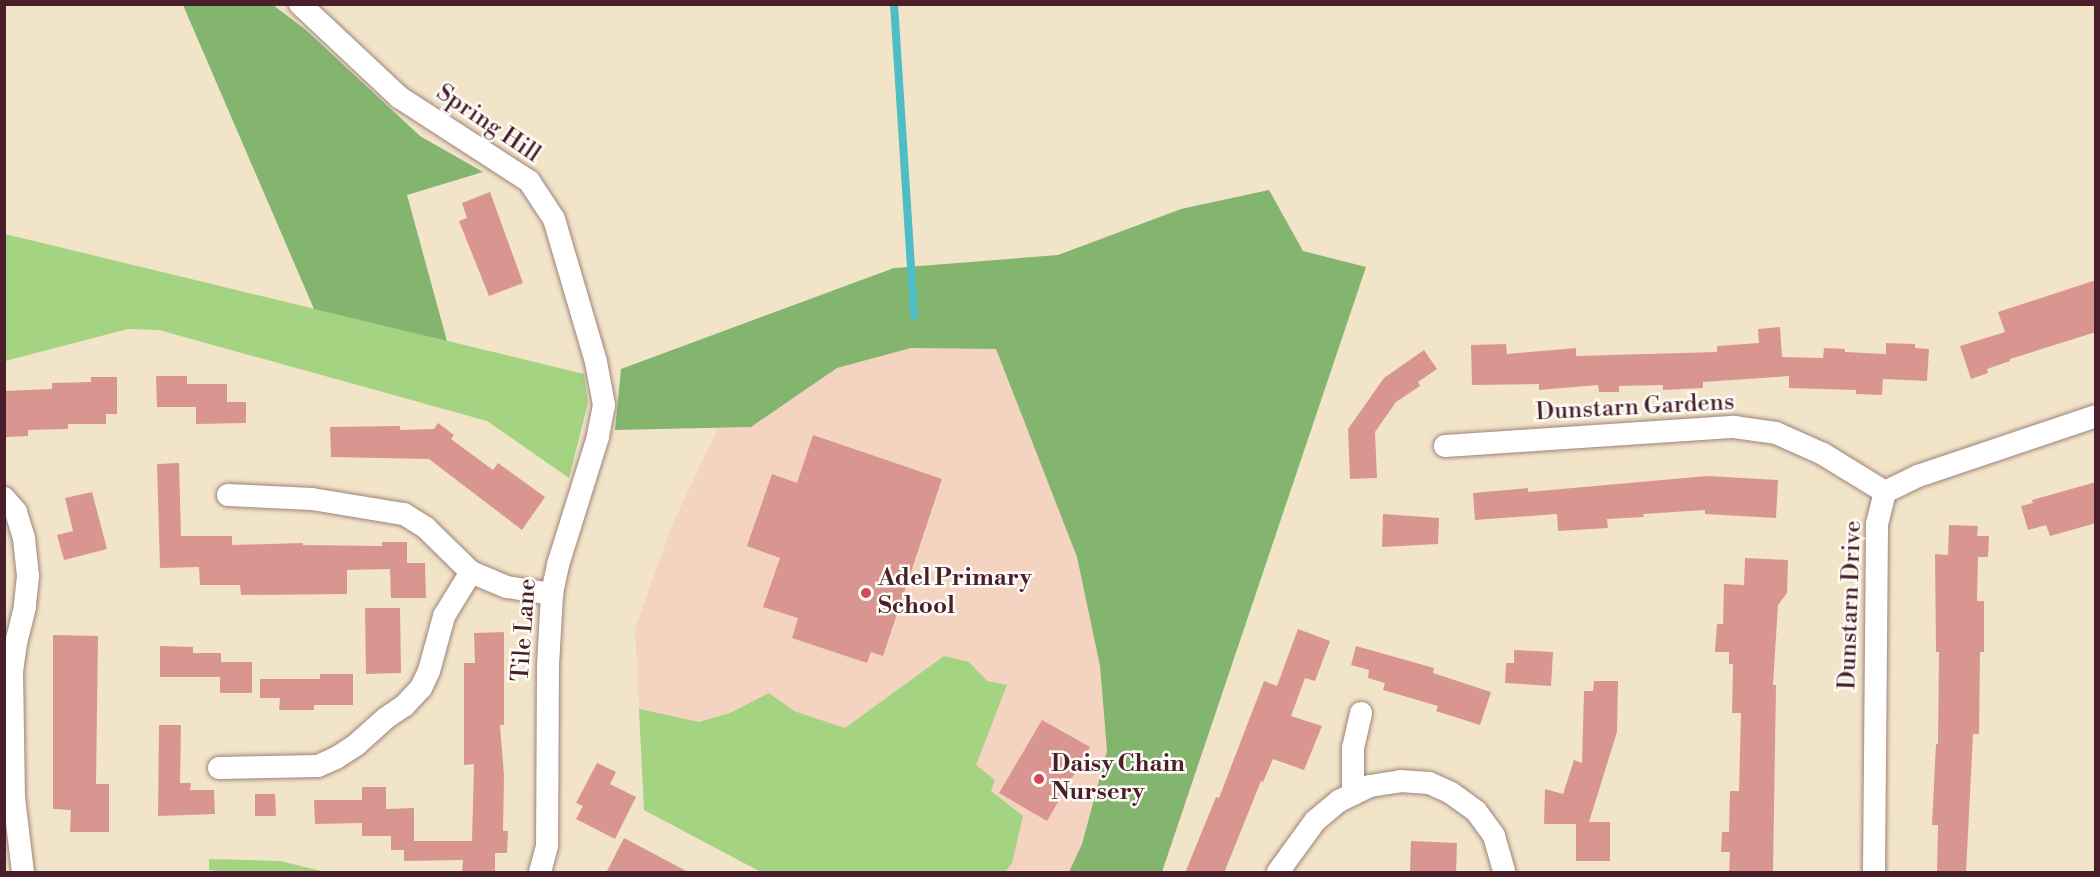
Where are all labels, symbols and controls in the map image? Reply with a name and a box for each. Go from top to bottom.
street label: Spring Hill [430,79,546,169]
street label: Dunstarn Gardens [1535,388,1735,428]
street label: Dunstarn Drive [1834,520,1868,690]
place label: Adel Primary School [878,565,1032,621]
street label: Tile Lane [507,577,543,683]
marker: Adel Primary School [859,586,873,600]
place label: Daisy Chain Nursery [1051,751,1185,807]
marker: Daisy Chain Nursery [1032,772,1046,786]

